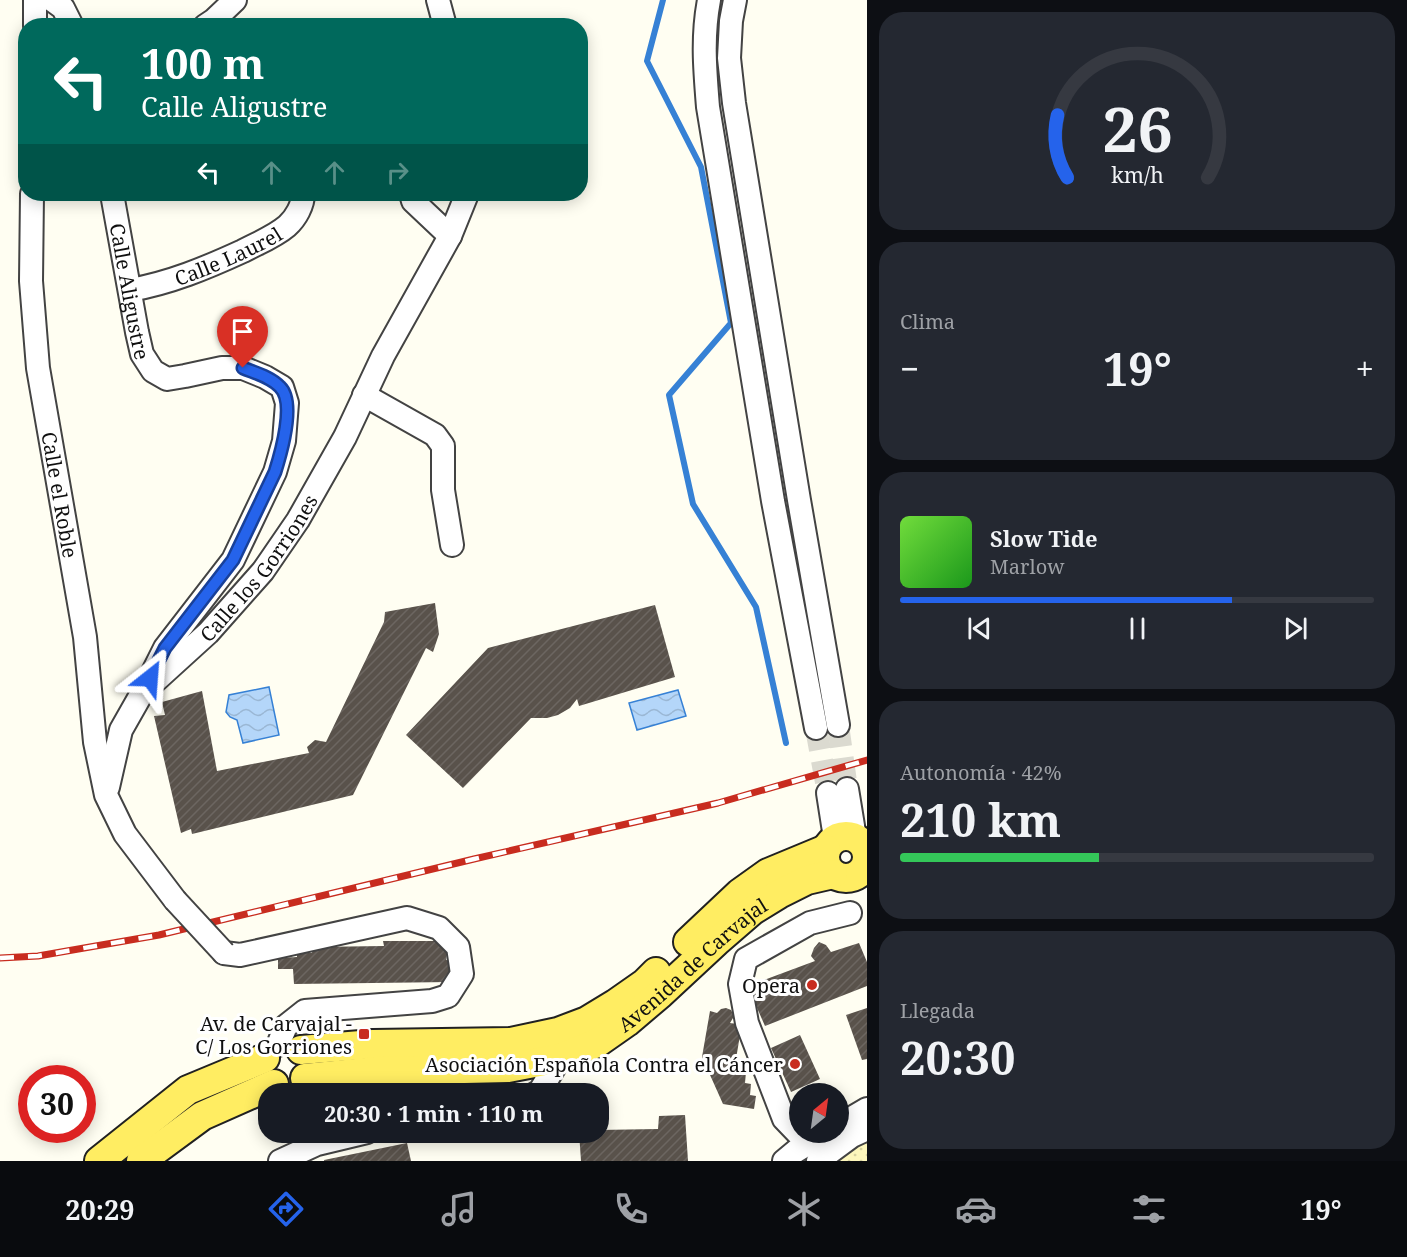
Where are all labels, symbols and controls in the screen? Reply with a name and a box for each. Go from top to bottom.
text: 100 m [141,34,265,91]
icon: left [42,42,120,120]
text: 26 [1102,85,1172,170]
text: Calle Aligustre [141,88,328,125]
icon: left [192,156,225,189]
icon: ahead [255,156,288,189]
icon: ahead [318,156,351,189]
icon: right [381,156,414,189]
text: km/h [1111,160,1164,189]
street label: Calle Laurel [171,220,287,291]
street label: Calle Aligustre [104,221,156,362]
pin [217,306,268,368]
text: Clima [900,308,955,335]
icon: arrive [226,315,259,348]
text: 19° [1103,338,1172,399]
text: − [900,346,919,391]
text: + [1356,346,1374,391]
street label: Calle el Roble [36,430,84,560]
street label: Calle los Gorriones [194,489,323,648]
text: Slow Tide [990,523,1098,553]
text: Marlow [990,553,1064,580]
icon: previous [963,612,996,645]
icon: pause [1121,612,1154,645]
icon: next [1279,612,1312,645]
position arrow [118,646,182,710]
text: Autonomía · 42% [900,759,1062,786]
text: 210 km [900,789,1061,850]
street label: Avenida de Carvajal [613,891,772,1038]
place label: Opera [742,972,800,999]
marker: Opera [805,978,819,992]
text: Llegada [900,997,975,1024]
place label: Av. de Carvajal - C/ Los Gorriones [195,1010,352,1060]
marker: Av. de Carvajal - C/ Los Gorriones [357,1027,371,1041]
text: 20:30 [900,1027,1015,1088]
place label: Asociación Española Contra el Cáncer [425,1051,784,1078]
marker: Asociación Española Contra el Cáncer [788,1057,802,1071]
speed limit sign: 30 [18,1065,96,1143]
north arrow [789,1083,849,1143]
map controls [789,1083,849,1143]
text: 20:30 · 1 min · 110 m [324,1098,543,1128]
icon: directions [265,1188,307,1230]
icon: music [438,1188,480,1230]
icon: phone [610,1188,652,1230]
icon: climate [783,1188,825,1230]
icon: car [955,1188,997,1230]
icon: filters [1128,1188,1170,1230]
text: 20:29 [65,1191,135,1228]
text: 19° [1300,1191,1342,1228]

